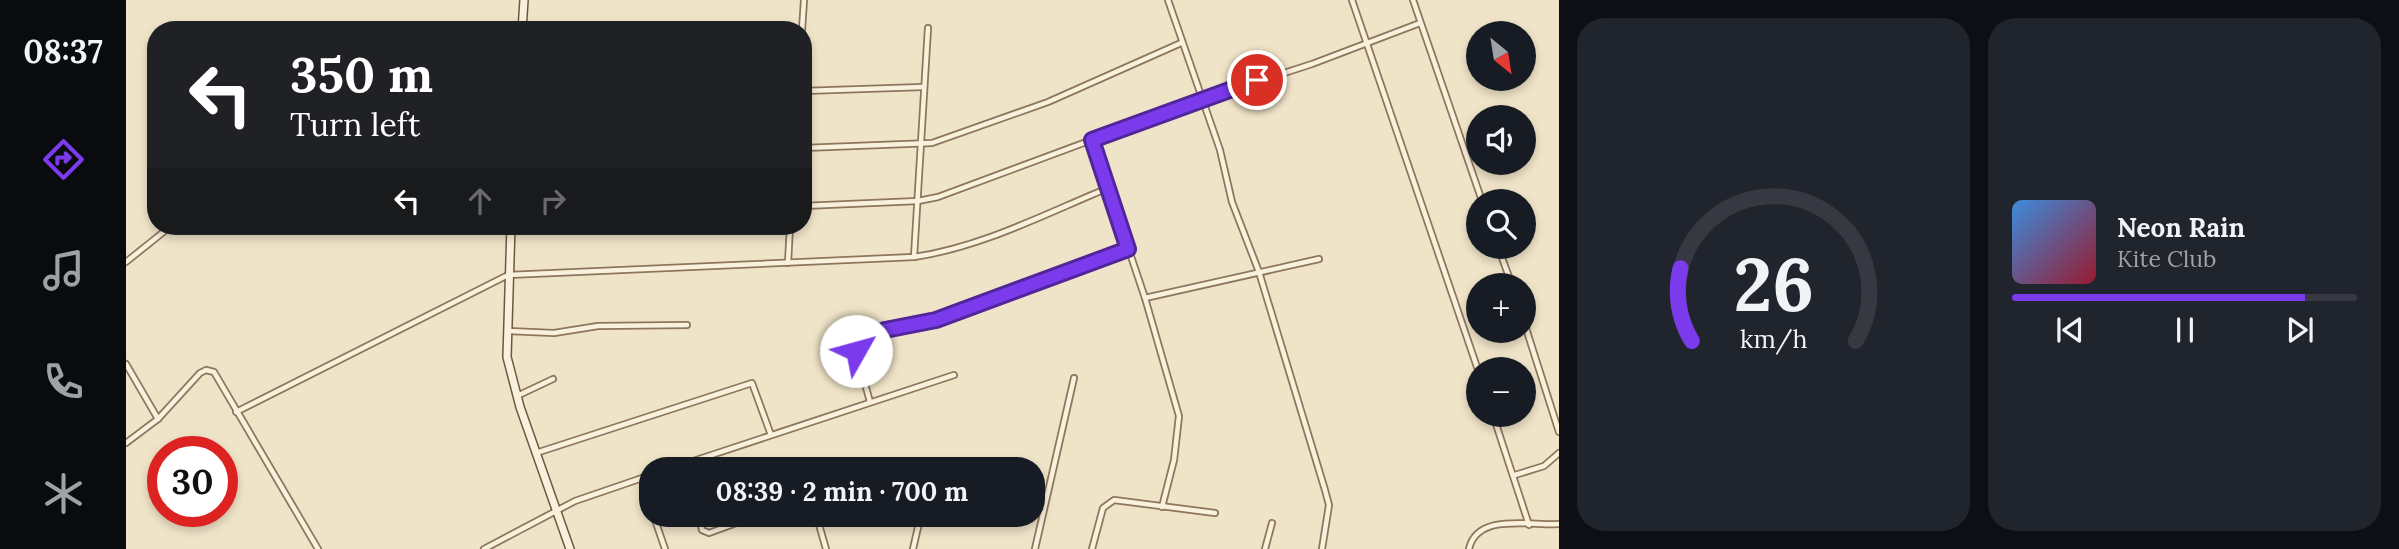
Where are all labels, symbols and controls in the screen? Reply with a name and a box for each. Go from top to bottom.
north arrow [1466,21,1536,91]
map controls [1466,21,1536,427]
text: 08:37 [23,31,103,72]
text: 350 m [290,43,433,105]
icon: left [175,49,266,140]
pin [1227,50,1287,110]
icon: arrive [1238,61,1276,99]
text: Turn left [290,104,420,145]
button: sound [1466,105,1536,175]
icon: directions [39,135,88,184]
icon: left [388,182,426,220]
icon: ahead [461,182,499,220]
icon: right [534,182,572,220]
button: search [1466,189,1536,259]
text: Neon Rain [2117,211,2245,244]
text: 26 [1733,238,1814,331]
text: Kite Club [2117,244,2216,273]
icon: music [39,246,88,295]
button: + [1466,273,1536,343]
icon: previous [2051,311,2089,349]
icon: pause [2166,311,2204,349]
icon: next [2281,311,2319,349]
position arrow [819,314,893,388]
text: km/h [1740,322,1807,354]
icon: phone [39,357,88,406]
button: − [1466,357,1536,427]
speed limit sign: 30 [147,436,238,527]
icon: climate [39,469,88,518]
text: 08:39 · 2 min · 700 m [716,475,968,508]

